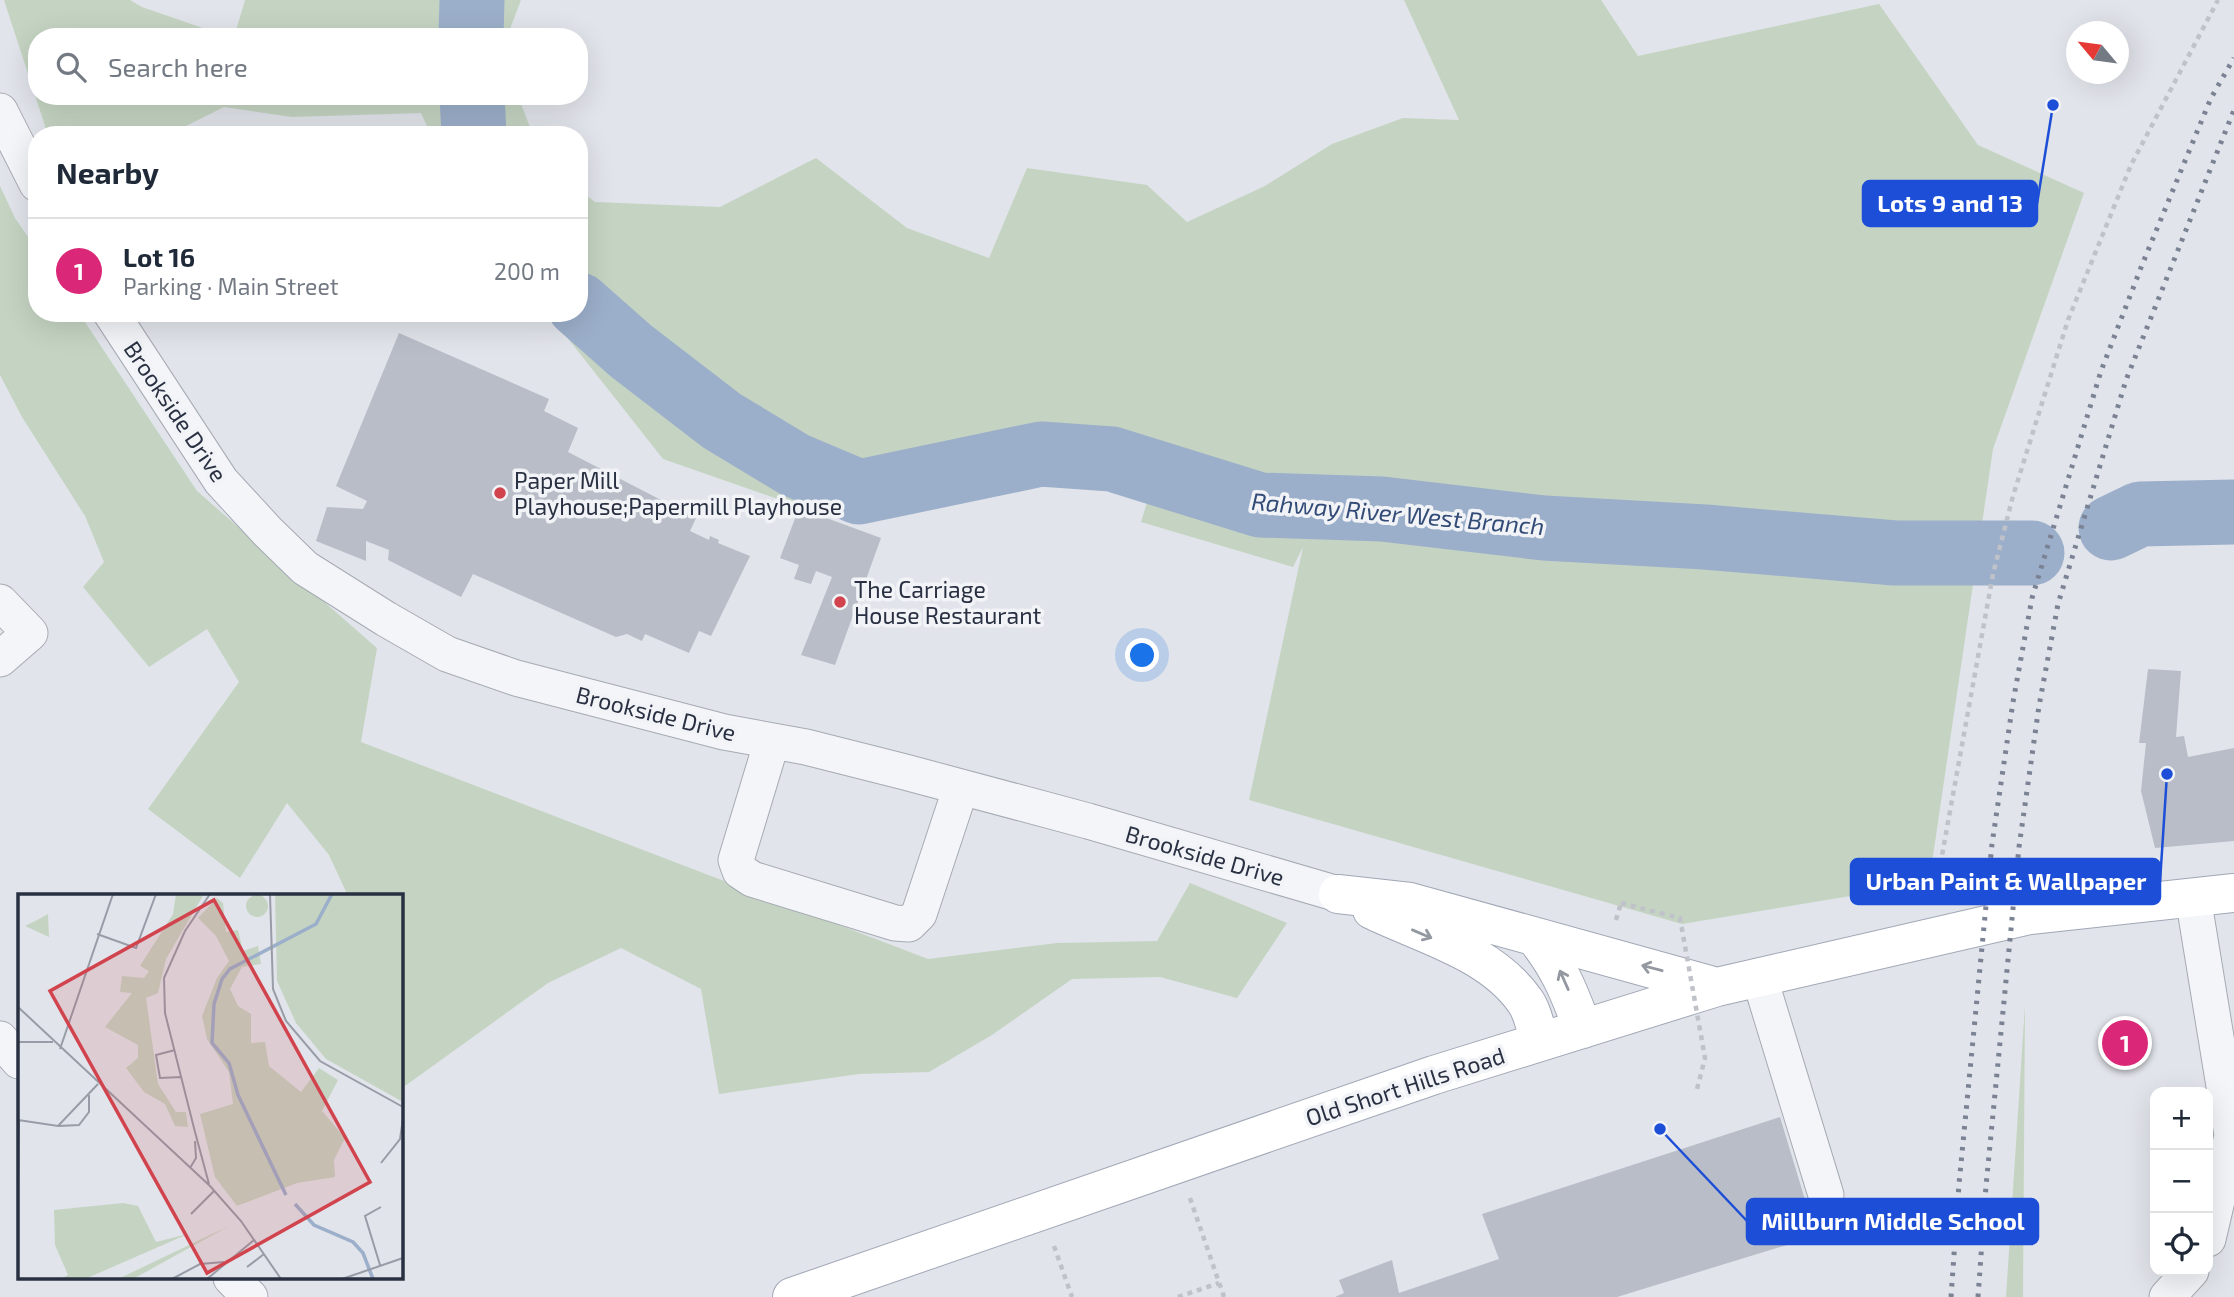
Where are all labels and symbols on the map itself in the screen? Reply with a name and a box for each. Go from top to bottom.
north arrow [2066,21,2129,84]
callout: Lots 9 and 13 [1863,181,2037,226]
text: Lots 9 and 13 [1877,188,2023,217]
street label: Brookside Drive [119,335,233,487]
place label: Paper Mill Playhouse;Papermill Playhouse [514,466,842,520]
marker: Paper Mill Playhouse;Papermill Playhouse [492,485,508,501]
water label: Rahway River West Branch [1250,486,1546,540]
place label: The Carriage House Restaurant [854,575,1042,629]
marker: The Carriage House Restaurant [832,594,848,610]
your location [1125,638,1159,672]
street label: Brookside Drive [573,680,739,746]
street label: Brookside Drive [1122,819,1288,891]
callout: Urban Paint & Wallpaper [1851,859,2160,904]
text: Urban Paint & Wallpaper [1866,866,2147,895]
inset map [18,894,402,1280]
one-way arrow [1411,928,1432,941]
one-way arrow [1641,961,1664,974]
one-way arrow [1557,970,1570,991]
pin: 1 [2102,1017,2148,1069]
street label: Old Short Hills Road [1302,1041,1508,1131]
callout: Millburn Middle School [1747,1199,2038,1244]
text: Millburn Middle School [1761,1206,2025,1235]

